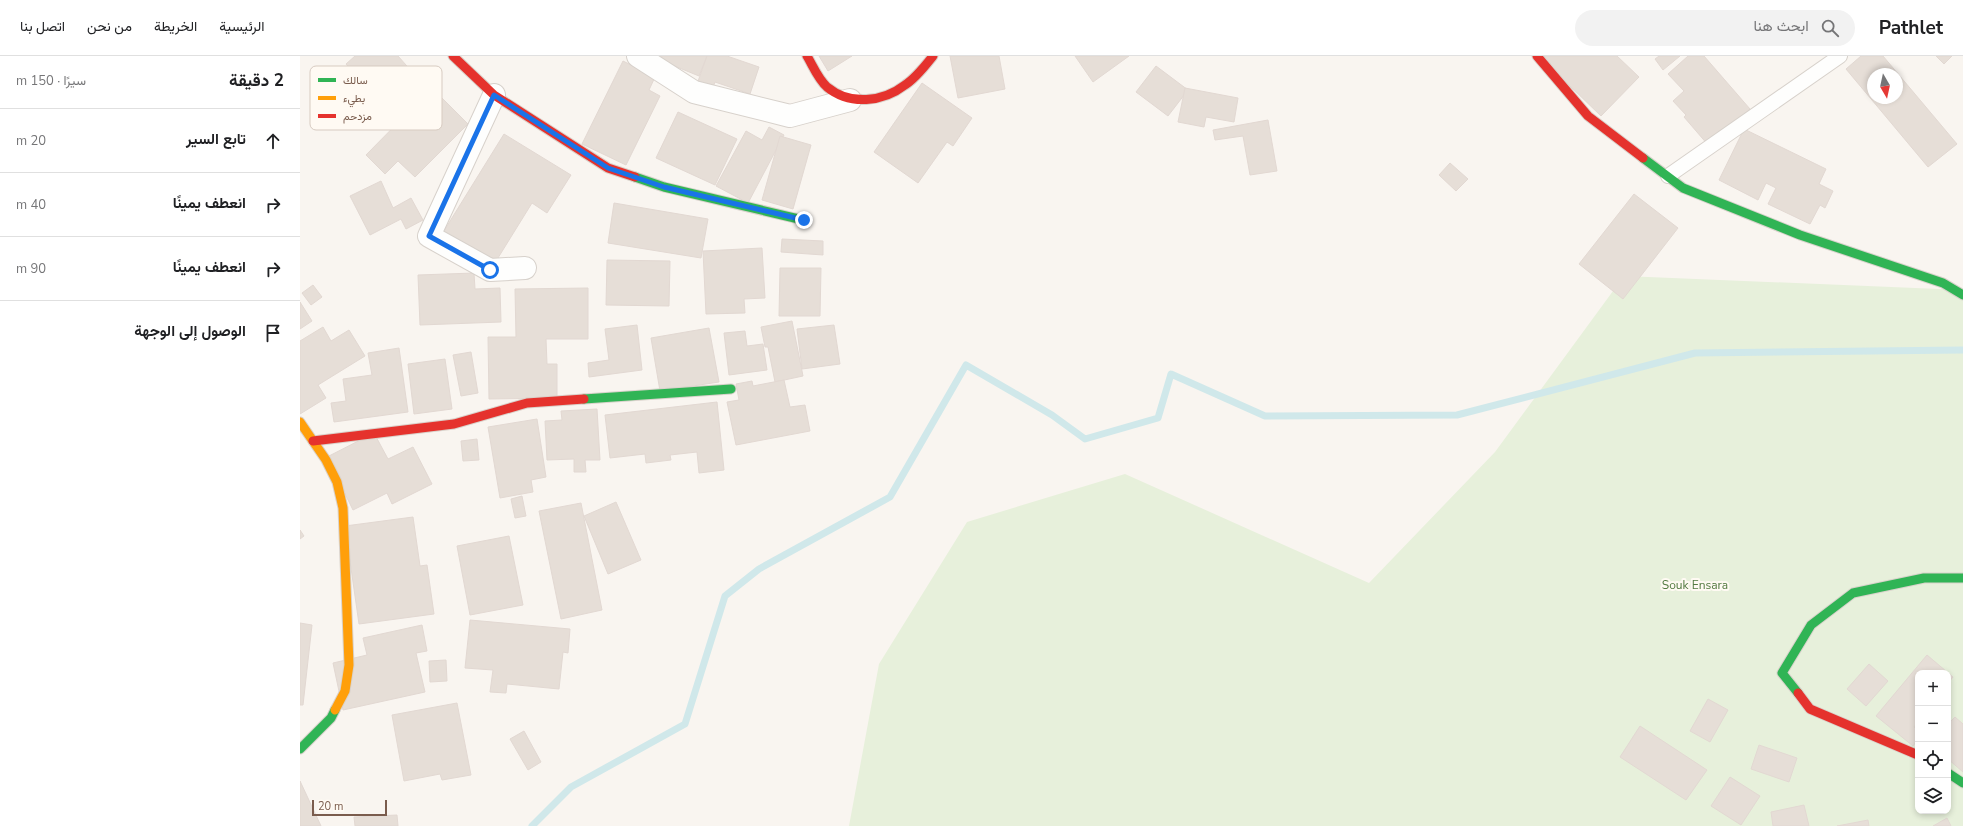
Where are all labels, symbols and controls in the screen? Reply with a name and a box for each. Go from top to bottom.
search box [1575,10,1855,46]
text: Pathlet [1879,15,1943,41]
text: ابحث هنا [1753,16,1809,36]
text: اتصل بنا [20,17,65,36]
text: من نحن [87,17,132,36]
text: الخريطة [154,17,197,36]
text: الرئيسية [219,17,264,36]
icon: search [1819,17,1841,39]
legend [310,66,442,130]
north arrow [1867,68,1903,104]
text: 2 دقيقة [229,69,284,92]
text: سيرًا · 150 m [16,72,86,90]
text: سالك [343,73,368,88]
text: بطيء [343,91,365,108]
text: مزدحم [343,109,372,124]
text: تابع السير [186,129,246,149]
icon: ahead [262,130,284,152]
text: 20 m [16,132,46,150]
text: انعطف يمينًا [173,193,246,213]
icon: right [262,194,284,216]
text: 40 m [16,196,46,214]
route end [795,211,813,229]
text: انعطف يمينًا [173,257,246,277]
icon: right [262,258,284,280]
text: 90 m [16,260,46,278]
route start [481,261,499,279]
text: الوصول إلى الوجهة [134,321,246,341]
icon: arrive [262,322,284,344]
park label: Souk Ensara [1662,577,1728,593]
map controls [1915,670,1951,814]
button: + [1915,670,1951,706]
button: − [1915,706,1951,742]
button: locate [1915,742,1951,778]
button: layers [1915,778,1951,814]
scale bar [312,798,387,817]
text: 20 m [318,799,343,814]

